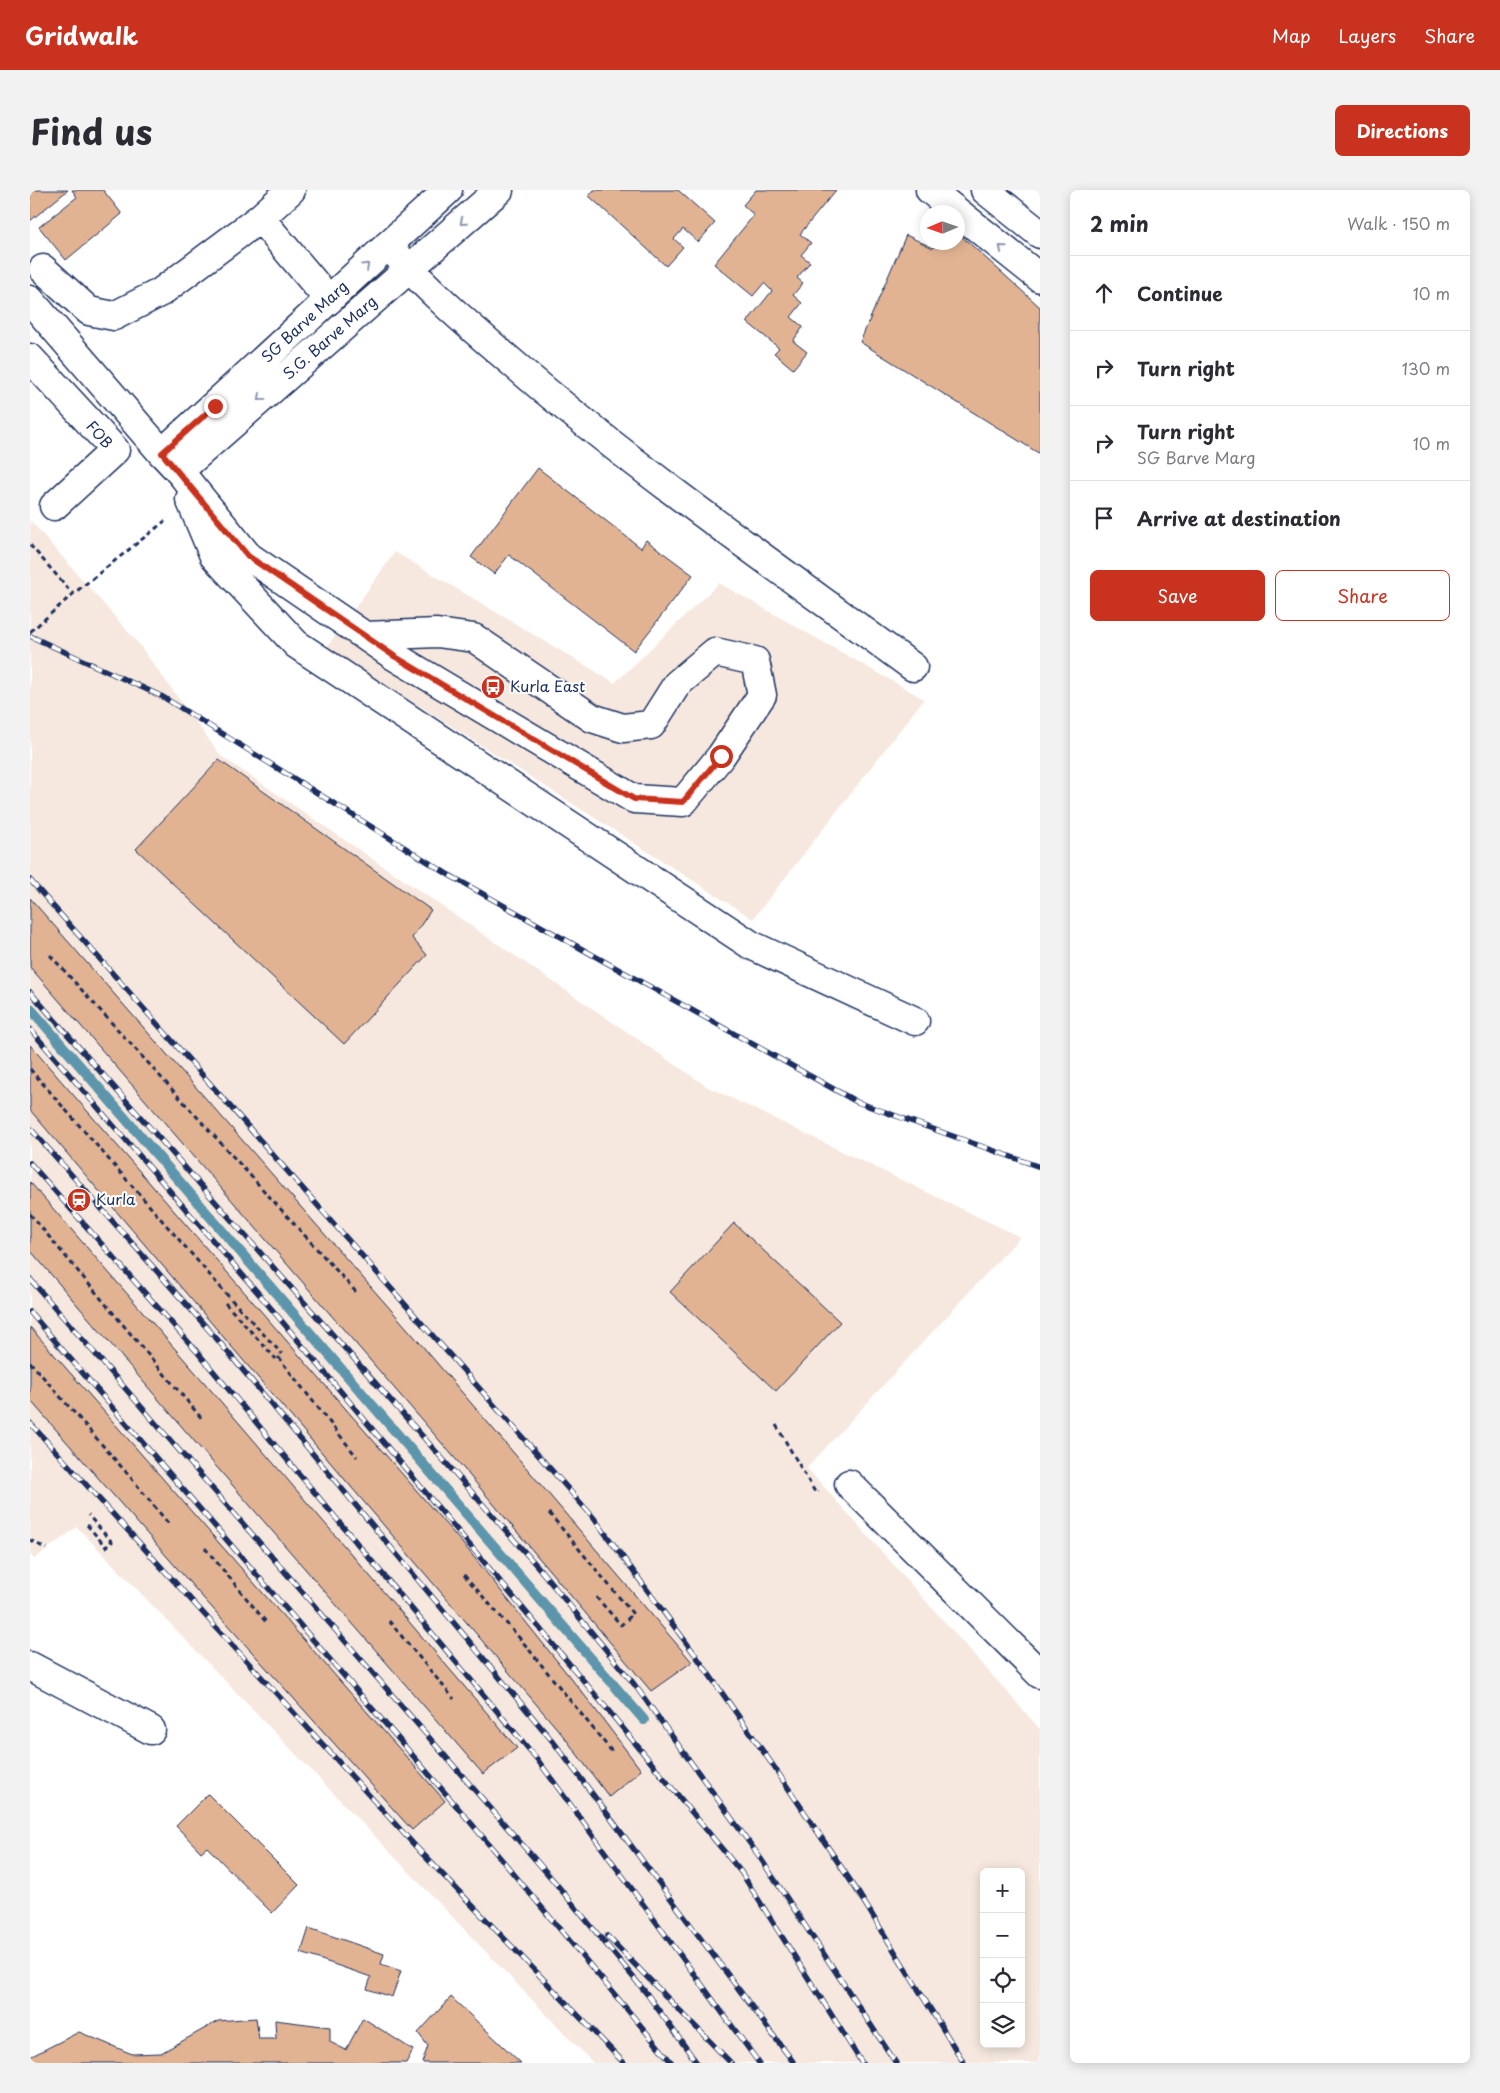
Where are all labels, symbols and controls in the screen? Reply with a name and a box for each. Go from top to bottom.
text: Gridwalk [25,17,138,53]
text: Map [1272,22,1311,49]
text: Layers [1339,22,1396,49]
text: Share [1424,22,1475,49]
text: Find us [30,104,152,157]
button: Directions [1335,105,1470,156]
north arrow [920,205,965,250]
text: 2 min [1090,207,1149,239]
text: Walk · 150 m [1347,211,1450,235]
one-way arrow [459,216,468,225]
one-way arrow [999,245,1008,253]
one-way arrow [360,263,369,272]
street label: SG Barve Marg [255,275,352,367]
icon: ahead [1090,279,1118,307]
text: Continue [1137,279,1223,307]
text: 10 m [1413,281,1450,305]
street label: S.G. Barve Marg [277,289,381,384]
icon: right [1090,354,1118,382]
text: Turn right [1137,354,1235,382]
text: 130 m [1402,356,1450,380]
one-way arrow [258,393,267,402]
route end [204,395,227,418]
street label: FOB [81,415,119,453]
text: Turn right [1137,417,1235,445]
icon: right [1090,429,1118,457]
text: 10 m [1413,431,1450,455]
text: SG Barve Marg [1137,445,1256,469]
icon: arrive [1090,504,1118,532]
text: Arrive at destination [1137,504,1341,532]
button: Save [1090,570,1265,621]
button: Share [1275,570,1450,621]
bus stop icon: Kurla East [480,674,506,700]
place label: Kurla East [510,674,585,697]
route start [710,745,733,768]
station icon: Kurla [66,1187,92,1213]
place label: Kurla [96,1187,136,1210]
map controls [980,1868,1025,2048]
button: + [980,1868,1025,1913]
button: − [980,1913,1025,1958]
button: locate [980,1958,1025,2003]
button: layers [980,2003,1025,2048]

